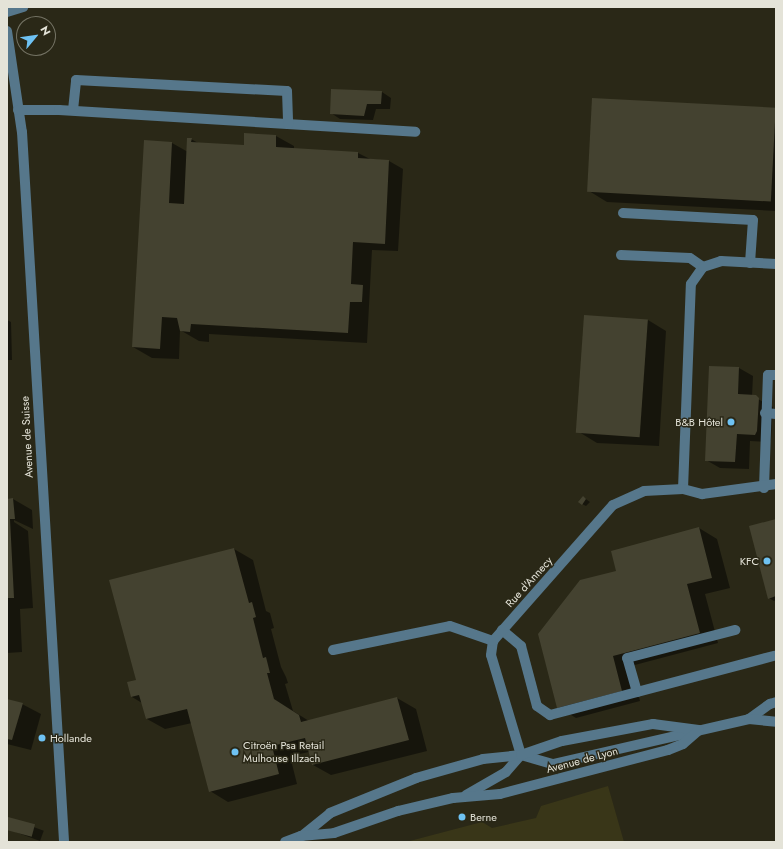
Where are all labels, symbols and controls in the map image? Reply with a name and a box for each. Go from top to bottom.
north arrow [16,16,56,56]
text: N [37,23,55,38]
street label: Avenue de Suisse [18,396,36,478]
place label: B&B Hôtel [675,415,723,429]
marker: B&B Hôtel [726,417,736,427]
street label: Rue d'Annecy [503,554,555,610]
place label: KFC [740,554,759,568]
marker: KFC [762,556,772,566]
place label: Hollande [50,731,92,745]
marker: Hollande [37,733,47,743]
place label: Citroën Psa Retail Mulhouse Illzach [243,739,324,765]
street label: Avenue de Lyon [545,744,619,776]
marker: Citroën Psa Retail Mulhouse Illzach [230,747,240,757]
place label: Berne [470,810,497,824]
marker: Berne [457,812,467,822]

